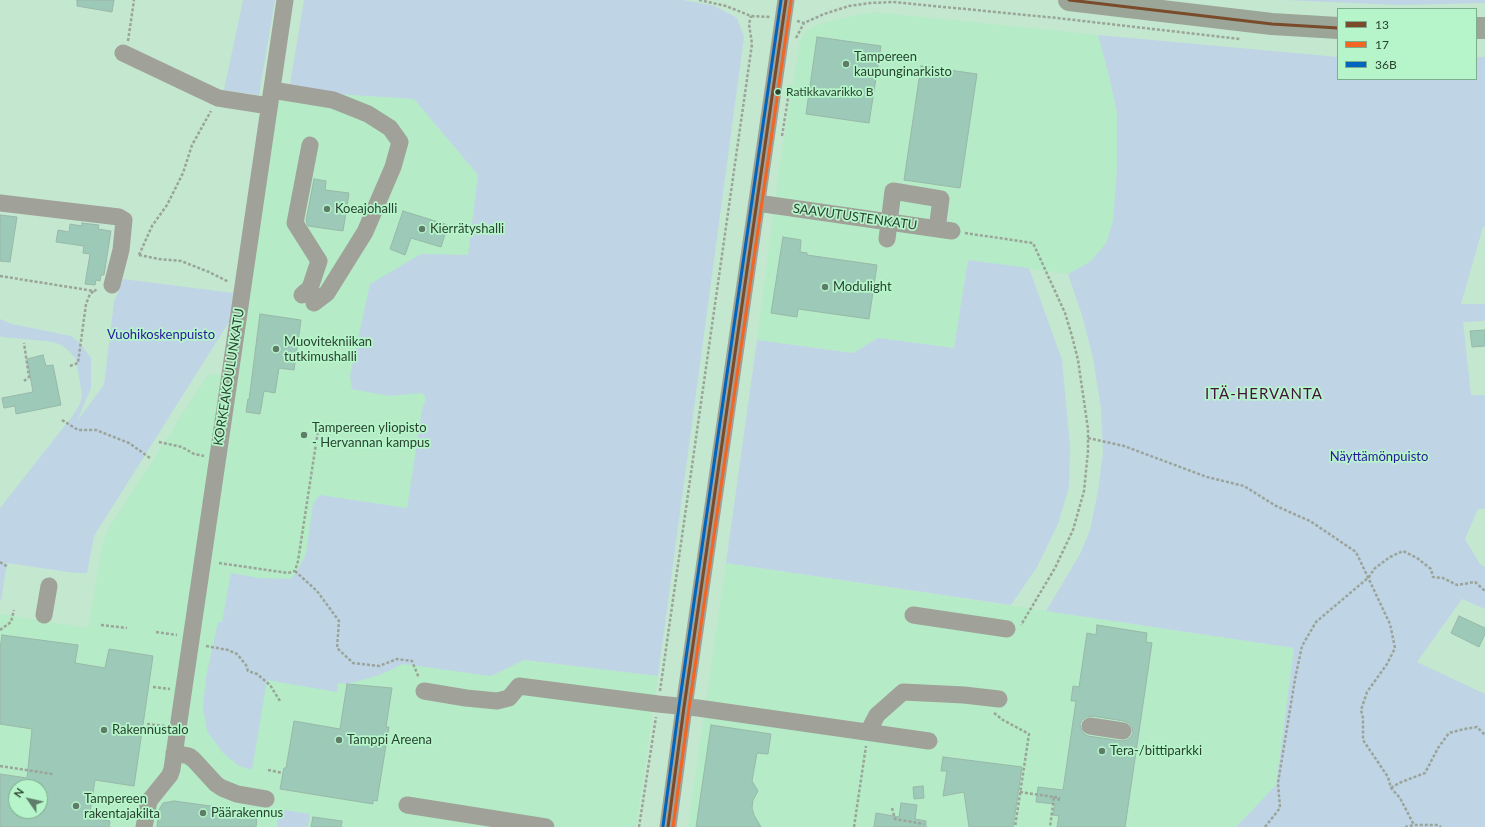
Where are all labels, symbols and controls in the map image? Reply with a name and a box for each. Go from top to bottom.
legend [1337,8,1477,80]
text: 13 [1375,17,1389,32]
text: 17 [1375,37,1389,52]
place label: Tampereen kaupunginarkisto [854,49,952,80]
text: 36B [1375,57,1397,72]
marker: Tampereen kaupunginarkisto [841,59,851,69]
place label: Ratikkavarikko B [786,85,873,99]
marker: Ratikkavarikko B [773,87,783,97]
place label: Koeajohalli [335,201,397,217]
street label: SAAVUTUSTENKATU [792,201,918,233]
marker: Koeajohalli [322,204,332,214]
place label: Kierrätyshalli [430,221,504,237]
marker: Kierrätyshalli [417,224,427,234]
place label: Modulight [833,279,892,295]
marker: Modulight [820,282,830,292]
street label: KORKEAKOULUNKATU [210,307,248,447]
park label: Vuohikoskenpuisto [107,327,215,343]
place label: Muovitekniikan tutkimushalli [284,334,372,365]
marker: Muovitekniikan tutkimushalli [271,344,281,354]
district label: ITÄ-HERVANTA [1205,385,1323,403]
place label: Tampereen yliopisto - Hervannan kampus [312,420,430,451]
marker: Tampereen yliopisto - Hervannan kampus [299,430,309,440]
park label: Näyttämönpuisto [1330,449,1428,465]
place label: Rakennustalo [112,722,189,738]
marker: Rakennustalo [99,725,109,735]
place label: Tamppi Areena [347,732,432,748]
marker: Tamppi Areena [334,735,344,745]
place label: Tera-/bittiparkki [1110,743,1202,759]
marker: Tera-/bittiparkki [1097,746,1107,756]
north arrow [8,779,48,819]
text: N [11,785,26,800]
place label: Tampereen rakentajakilta [84,791,160,822]
marker: Tampereen rakentajakilta [71,801,81,811]
place label: Päärakennus [211,805,283,821]
marker: Päärakennus [198,808,208,818]

